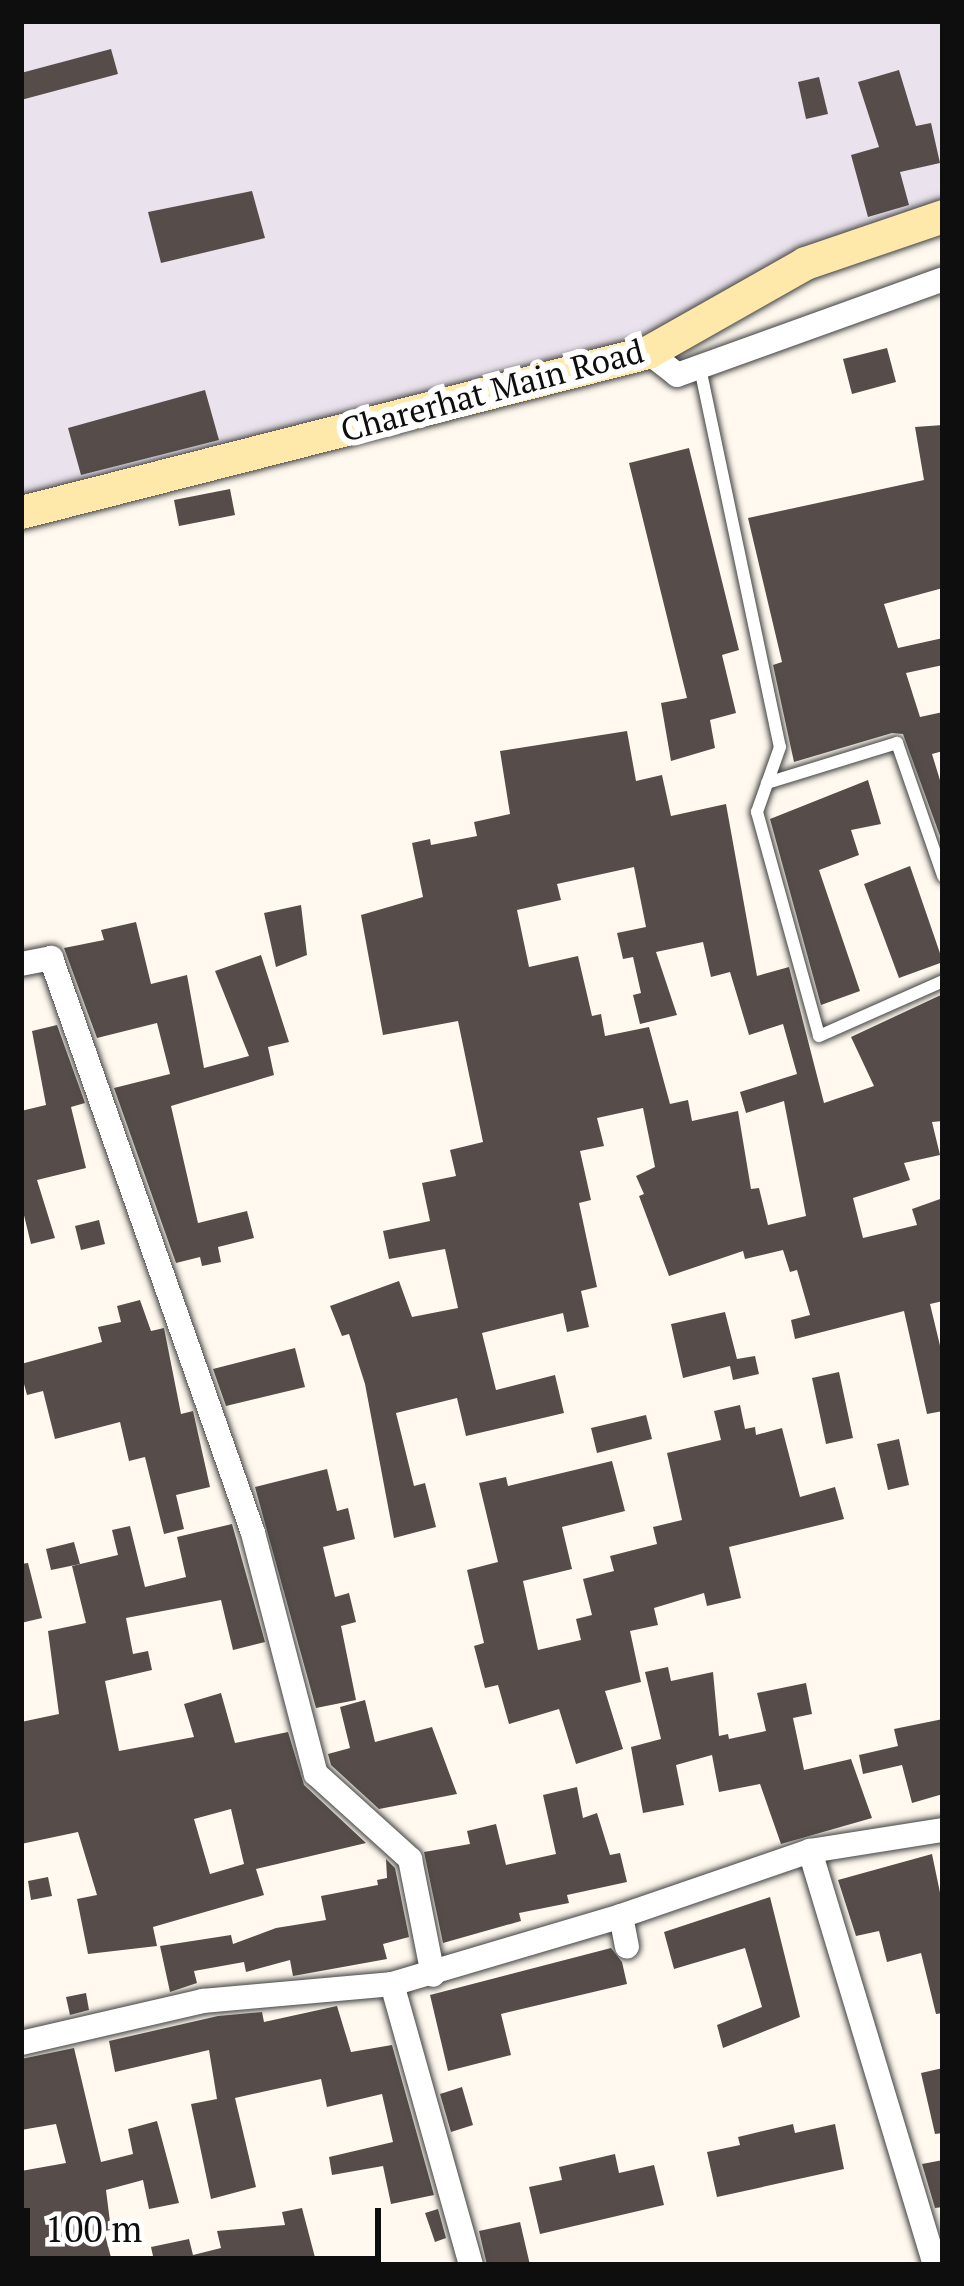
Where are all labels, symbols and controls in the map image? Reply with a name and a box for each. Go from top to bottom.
street label: Charerhat Main Road [336,331,648,449]
scale bar [30,2184,387,2258]
text: 100 m [45,2205,142,2252]

